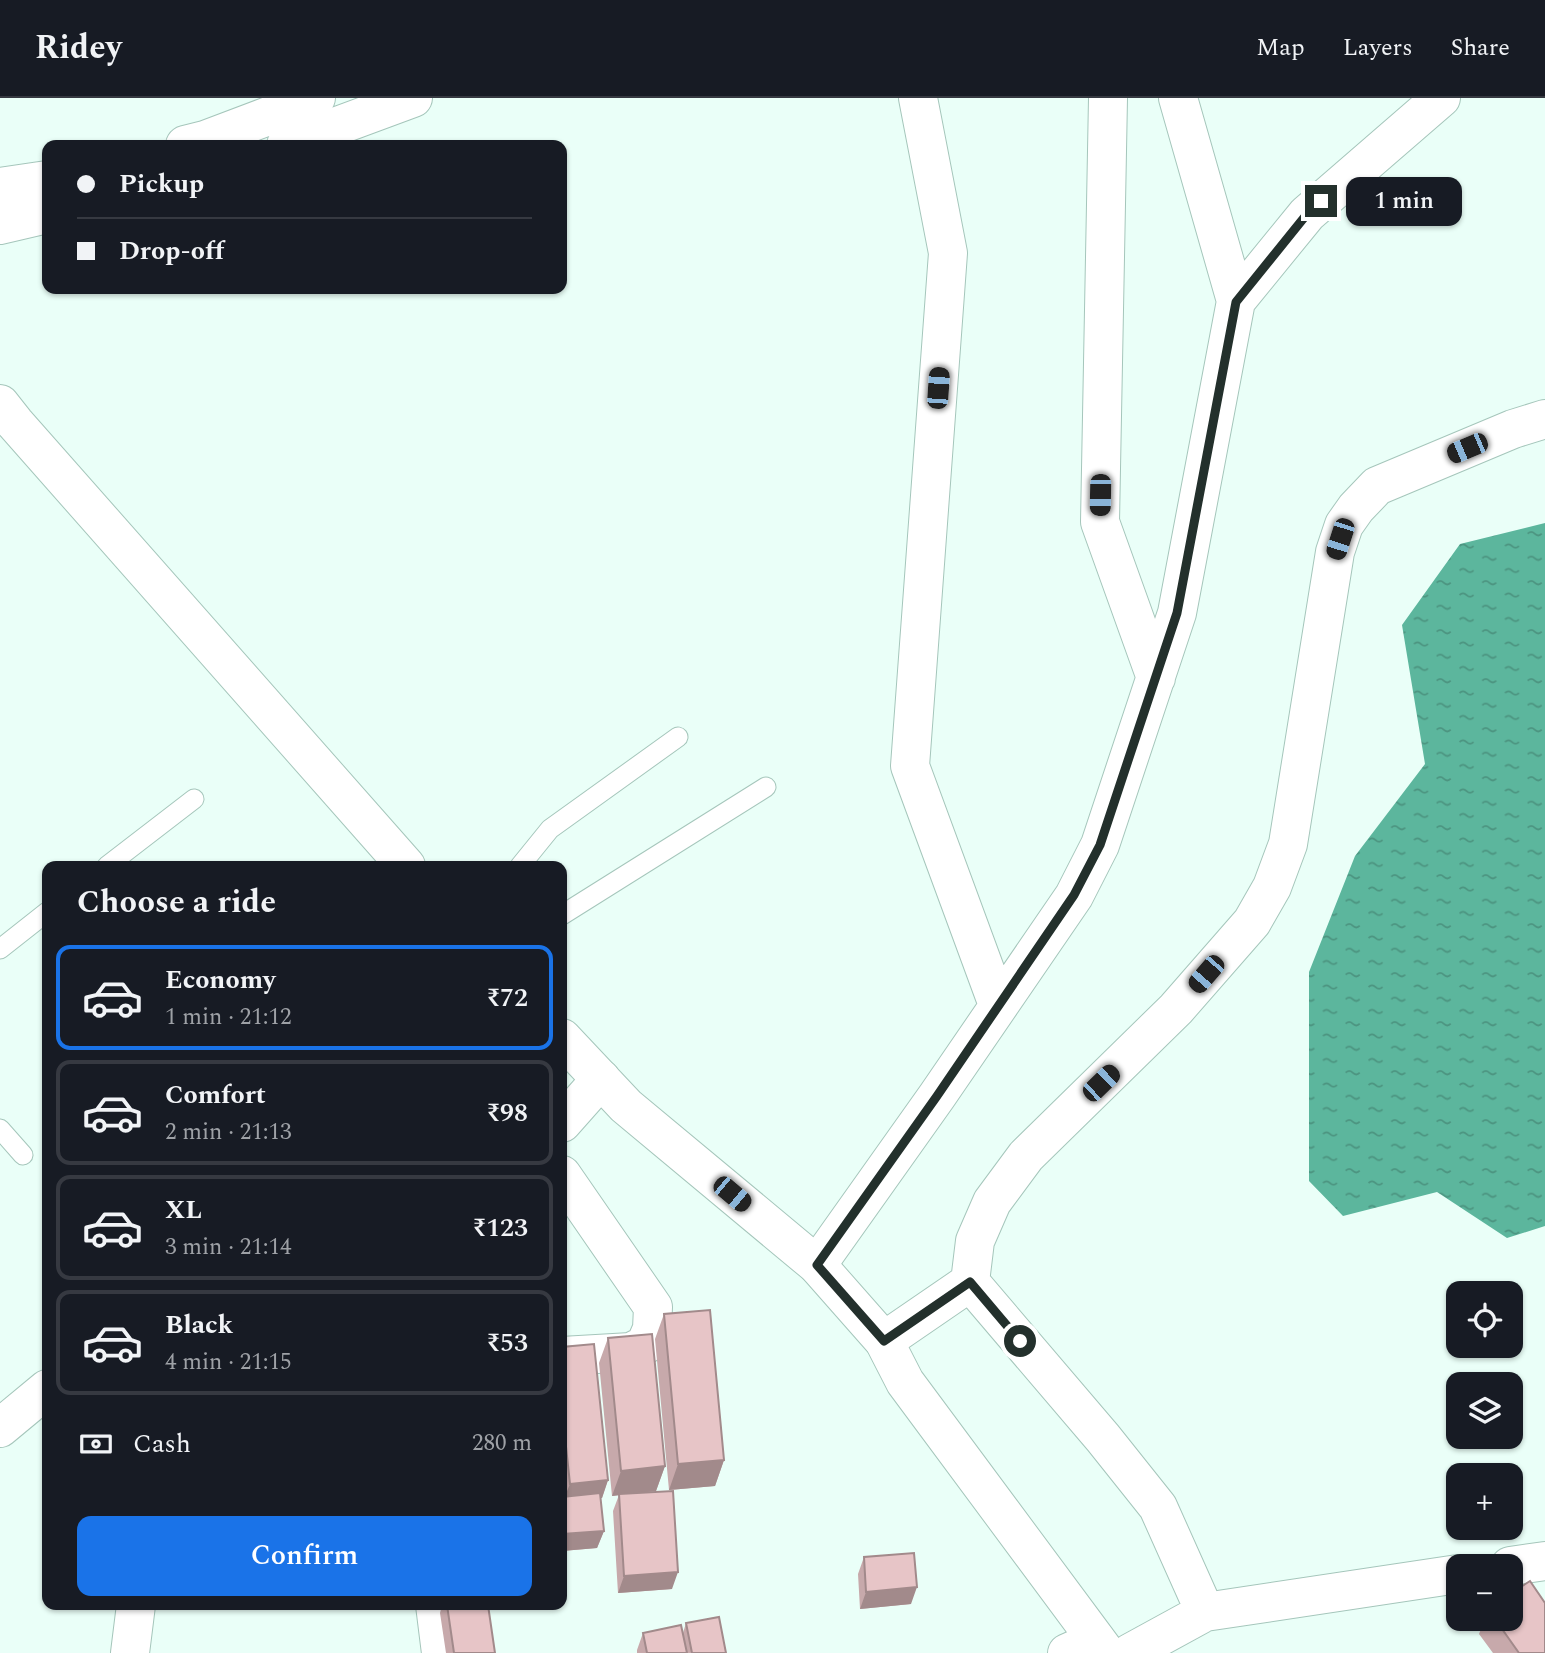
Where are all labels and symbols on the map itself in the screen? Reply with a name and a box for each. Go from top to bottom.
callout: 1 min [1346,176,1461,226]
route end [1305,185,1337,217]
car [927,366,950,410]
car [1444,430,1491,466]
car [1090,474,1111,516]
car [1324,516,1357,562]
car [1185,951,1228,997]
car [1079,1061,1124,1105]
car [710,1172,755,1216]
route start [1004,1325,1036,1357]

